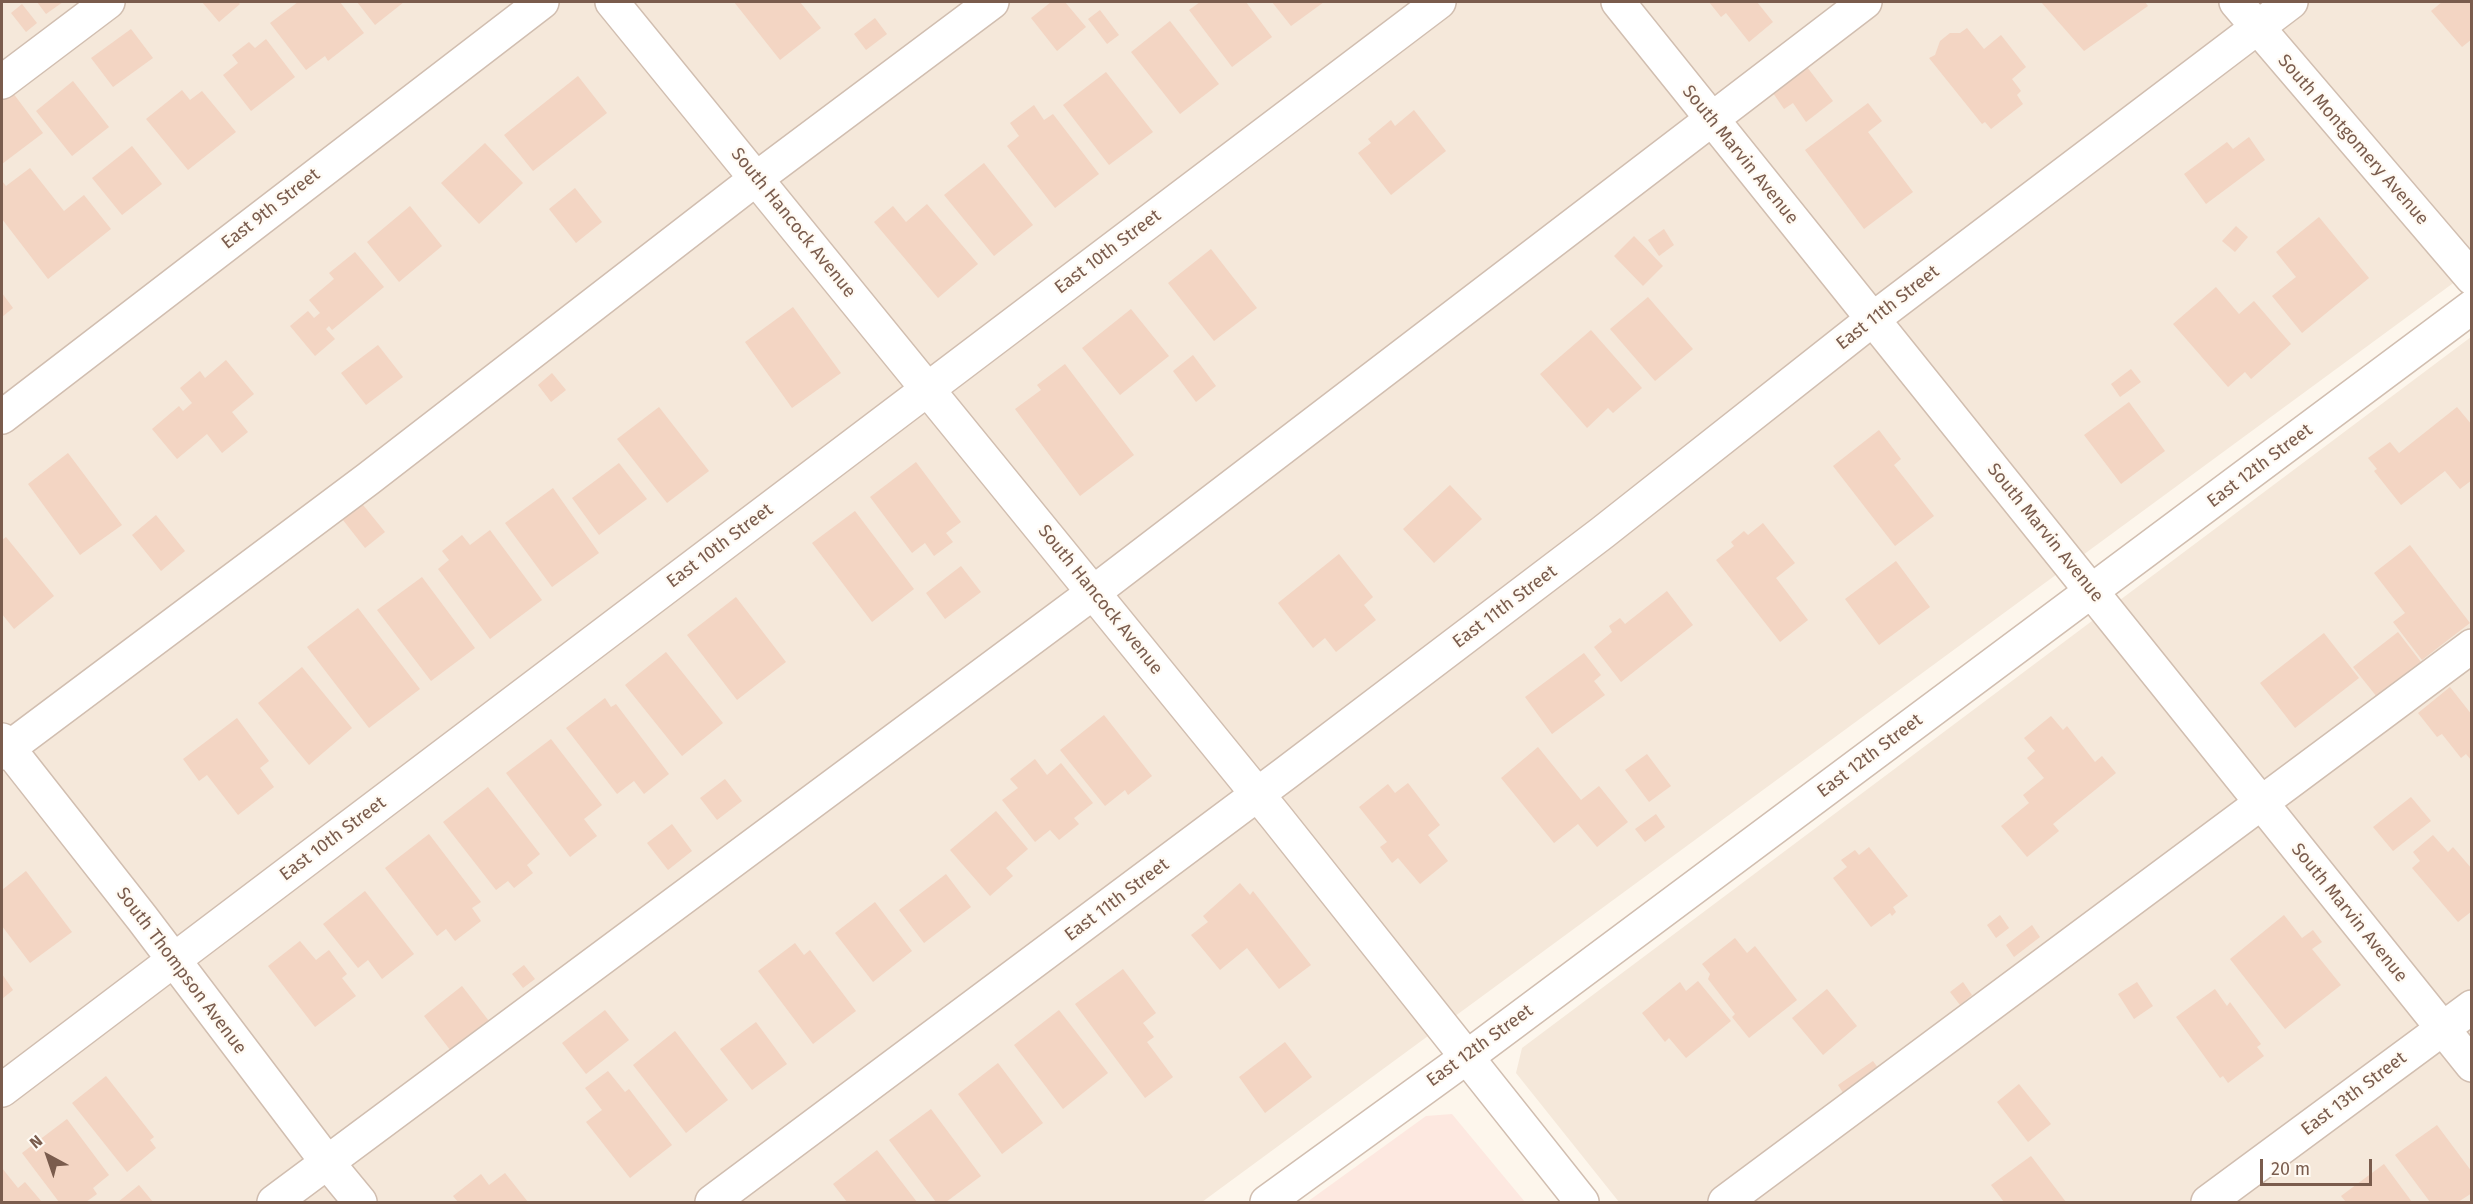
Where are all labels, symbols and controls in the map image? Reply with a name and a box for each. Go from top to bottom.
street label: South Montgomery Avenue [2273,50,2433,230]
street label: South Marvin Avenue [1677,81,1803,229]
street label: South Hancock Avenue [726,144,860,302]
street label: East 9th Street [218,164,324,254]
street label: East 10th Street [1051,205,1165,299]
street label: East 11th Street [1832,261,1944,355]
street label: East 12th Street [2203,419,2317,513]
street label: South Marvin Avenue [1982,459,2108,607]
street label: East 10th Street [663,499,777,593]
street label: South Hancock Avenue [1033,521,1167,679]
street label: East 11th Street [1449,561,1561,653]
street label: East 12th Street [1813,709,1927,803]
street label: East 10th Street [276,792,390,886]
street label: South Marvin Avenue [2286,839,2412,987]
street label: East 11th Street [1061,854,1173,946]
street label: South Thompson Avenue [111,883,251,1059]
street label: East 12th Street [1423,1000,1537,1092]
street label: East 13th Street [2297,1047,2411,1141]
north arrow [18,1126,78,1186]
text: N [26,1131,46,1153]
scale bar [2263,1147,2376,1185]
text: 20 m [2271,1158,2310,1180]

